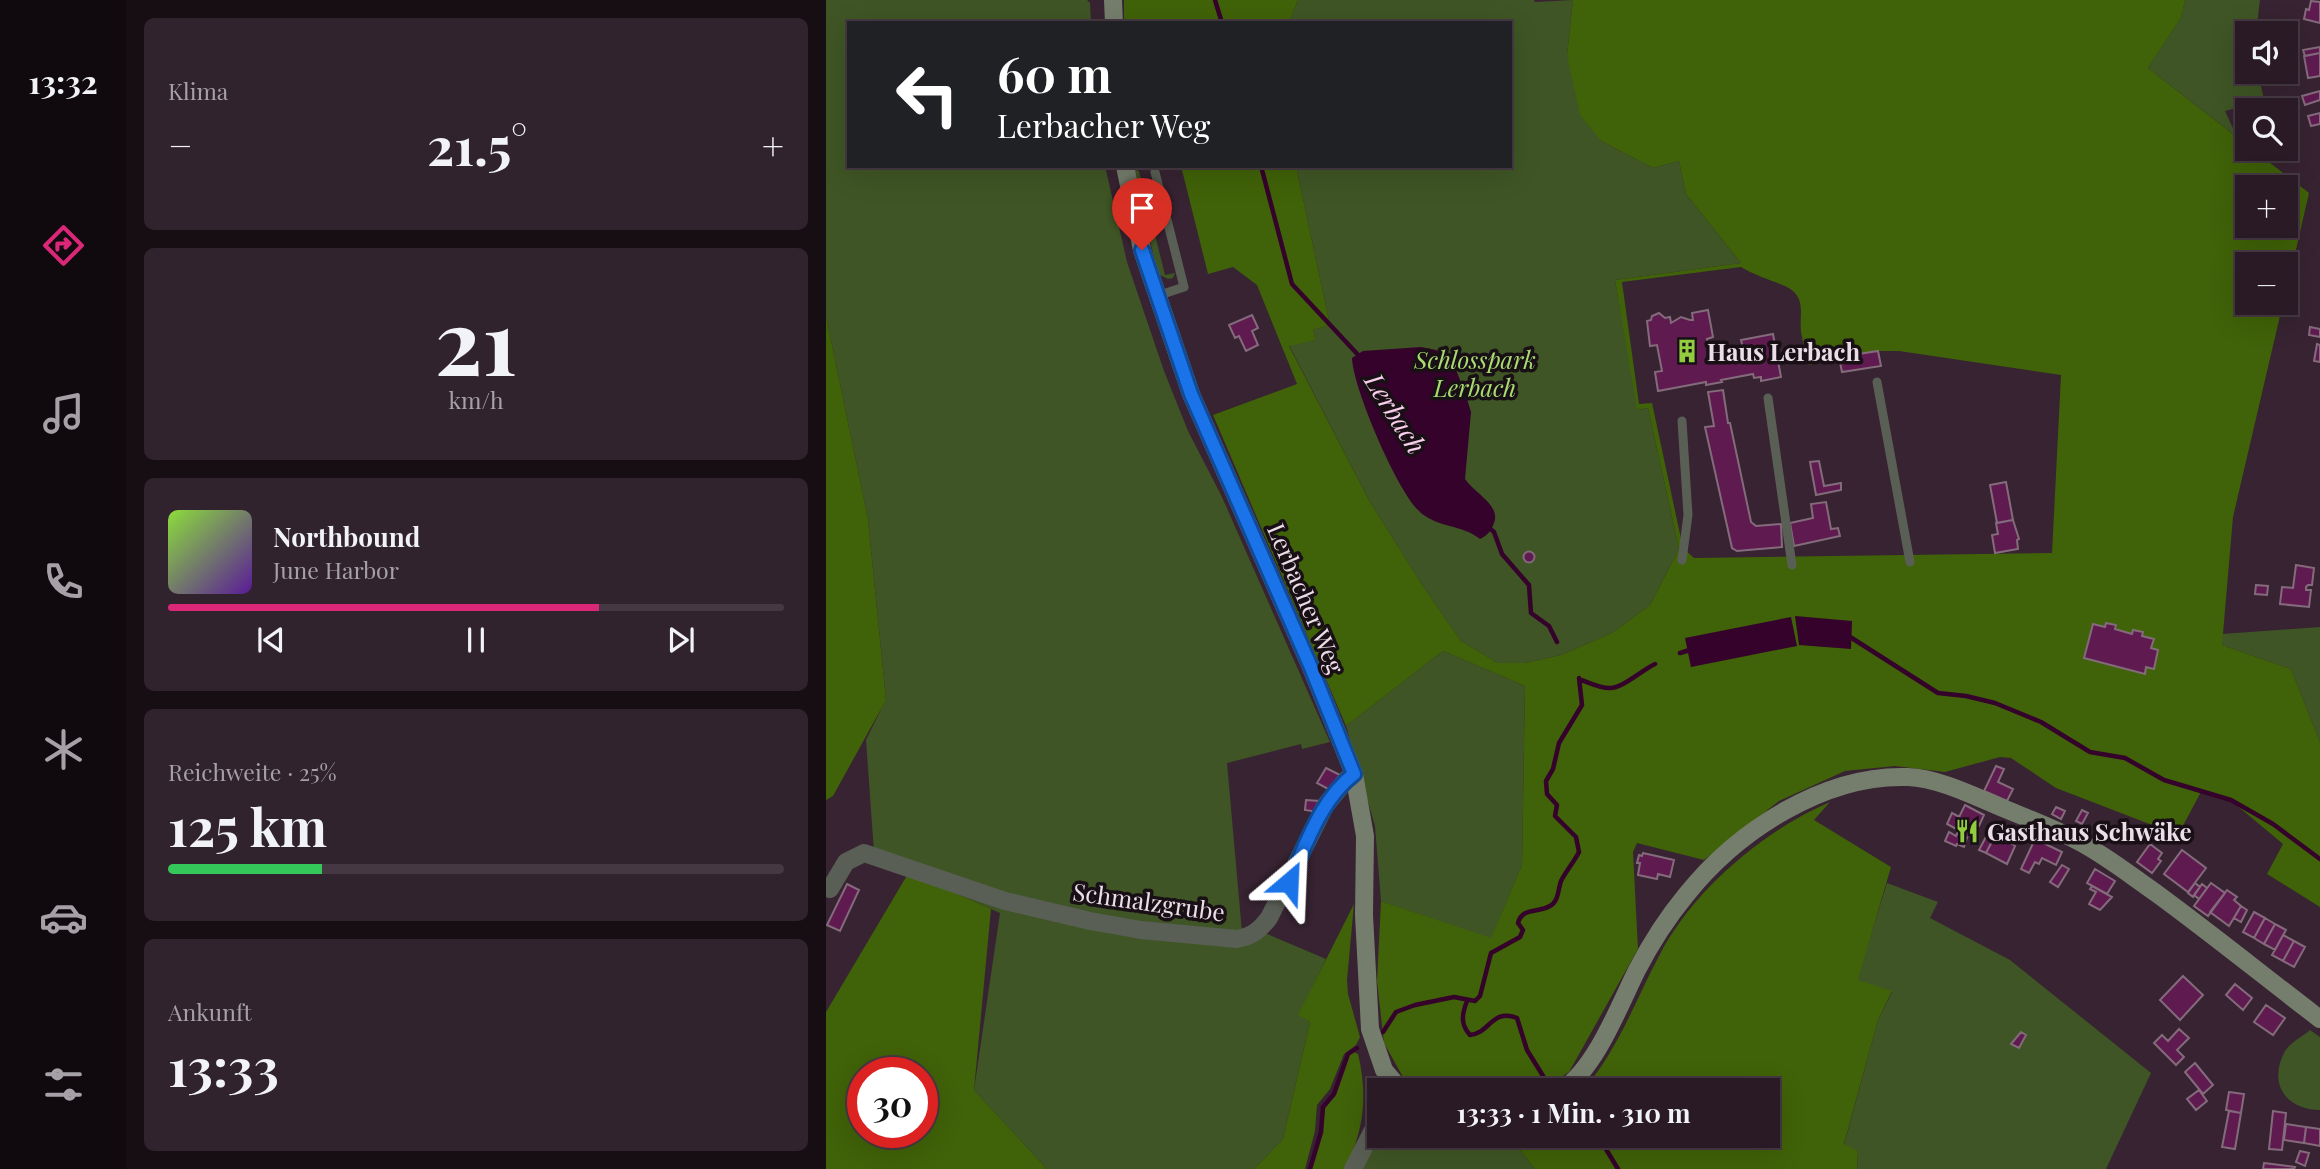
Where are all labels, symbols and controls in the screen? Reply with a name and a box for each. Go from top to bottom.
map controls [2235,21,2298,315]
button: sound [2235,21,2298,84]
text: 60 m [997,40,1112,105]
icon: left [882,49,973,140]
text: 13:32 [28,59,98,102]
text: Klima [168,75,228,106]
button: search [2235,98,2298,161]
text: Lerbacher Weg [997,103,1210,146]
text: 21.5° [427,110,527,179]
text: − [168,119,193,170]
text: + [762,119,784,170]
button: + [2235,175,2298,238]
pin [1112,178,1172,250]
icon: arrive [1123,189,1161,227]
icon: directions [39,221,88,270]
button: − [2235,252,2298,315]
text: 21 [435,278,517,399]
place label: Haus Lerbach [1707,335,1860,367]
building icon: Haus Lerbach [1673,337,1701,365]
park label: Schlosspark Lerbach [1413,343,1536,403]
water label: Lerbach [1357,365,1435,460]
text: km/h [448,384,504,415]
icon: music [39,389,88,438]
street label: Lerbacher Weg [1261,518,1353,678]
text: Northbound [273,519,420,554]
text: June Harbor [273,554,399,585]
icon: phone [39,557,88,606]
icon: previous [252,621,290,659]
icon: pause [457,621,495,659]
icon: next [662,621,700,659]
icon: climate [39,725,88,774]
text: Reichweite · 25% [168,756,337,787]
text: 125 km [168,791,327,860]
place label: Gasthaus Schwäke [1987,815,2192,847]
restaurant icon: Gasthaus Schwäke [1953,817,1981,845]
position arrow [1252,845,1326,919]
street label: Schmalzgrube [1071,874,1227,928]
icon: car [39,893,88,942]
text: Ankunft [168,996,252,1027]
text: 13:33 [168,1031,279,1100]
speed limit sign: 30 [847,1057,938,1148]
icon: filters [39,1060,88,1109]
text: 13:33 · 1 Min. · 310 m [1456,1095,1691,1130]

